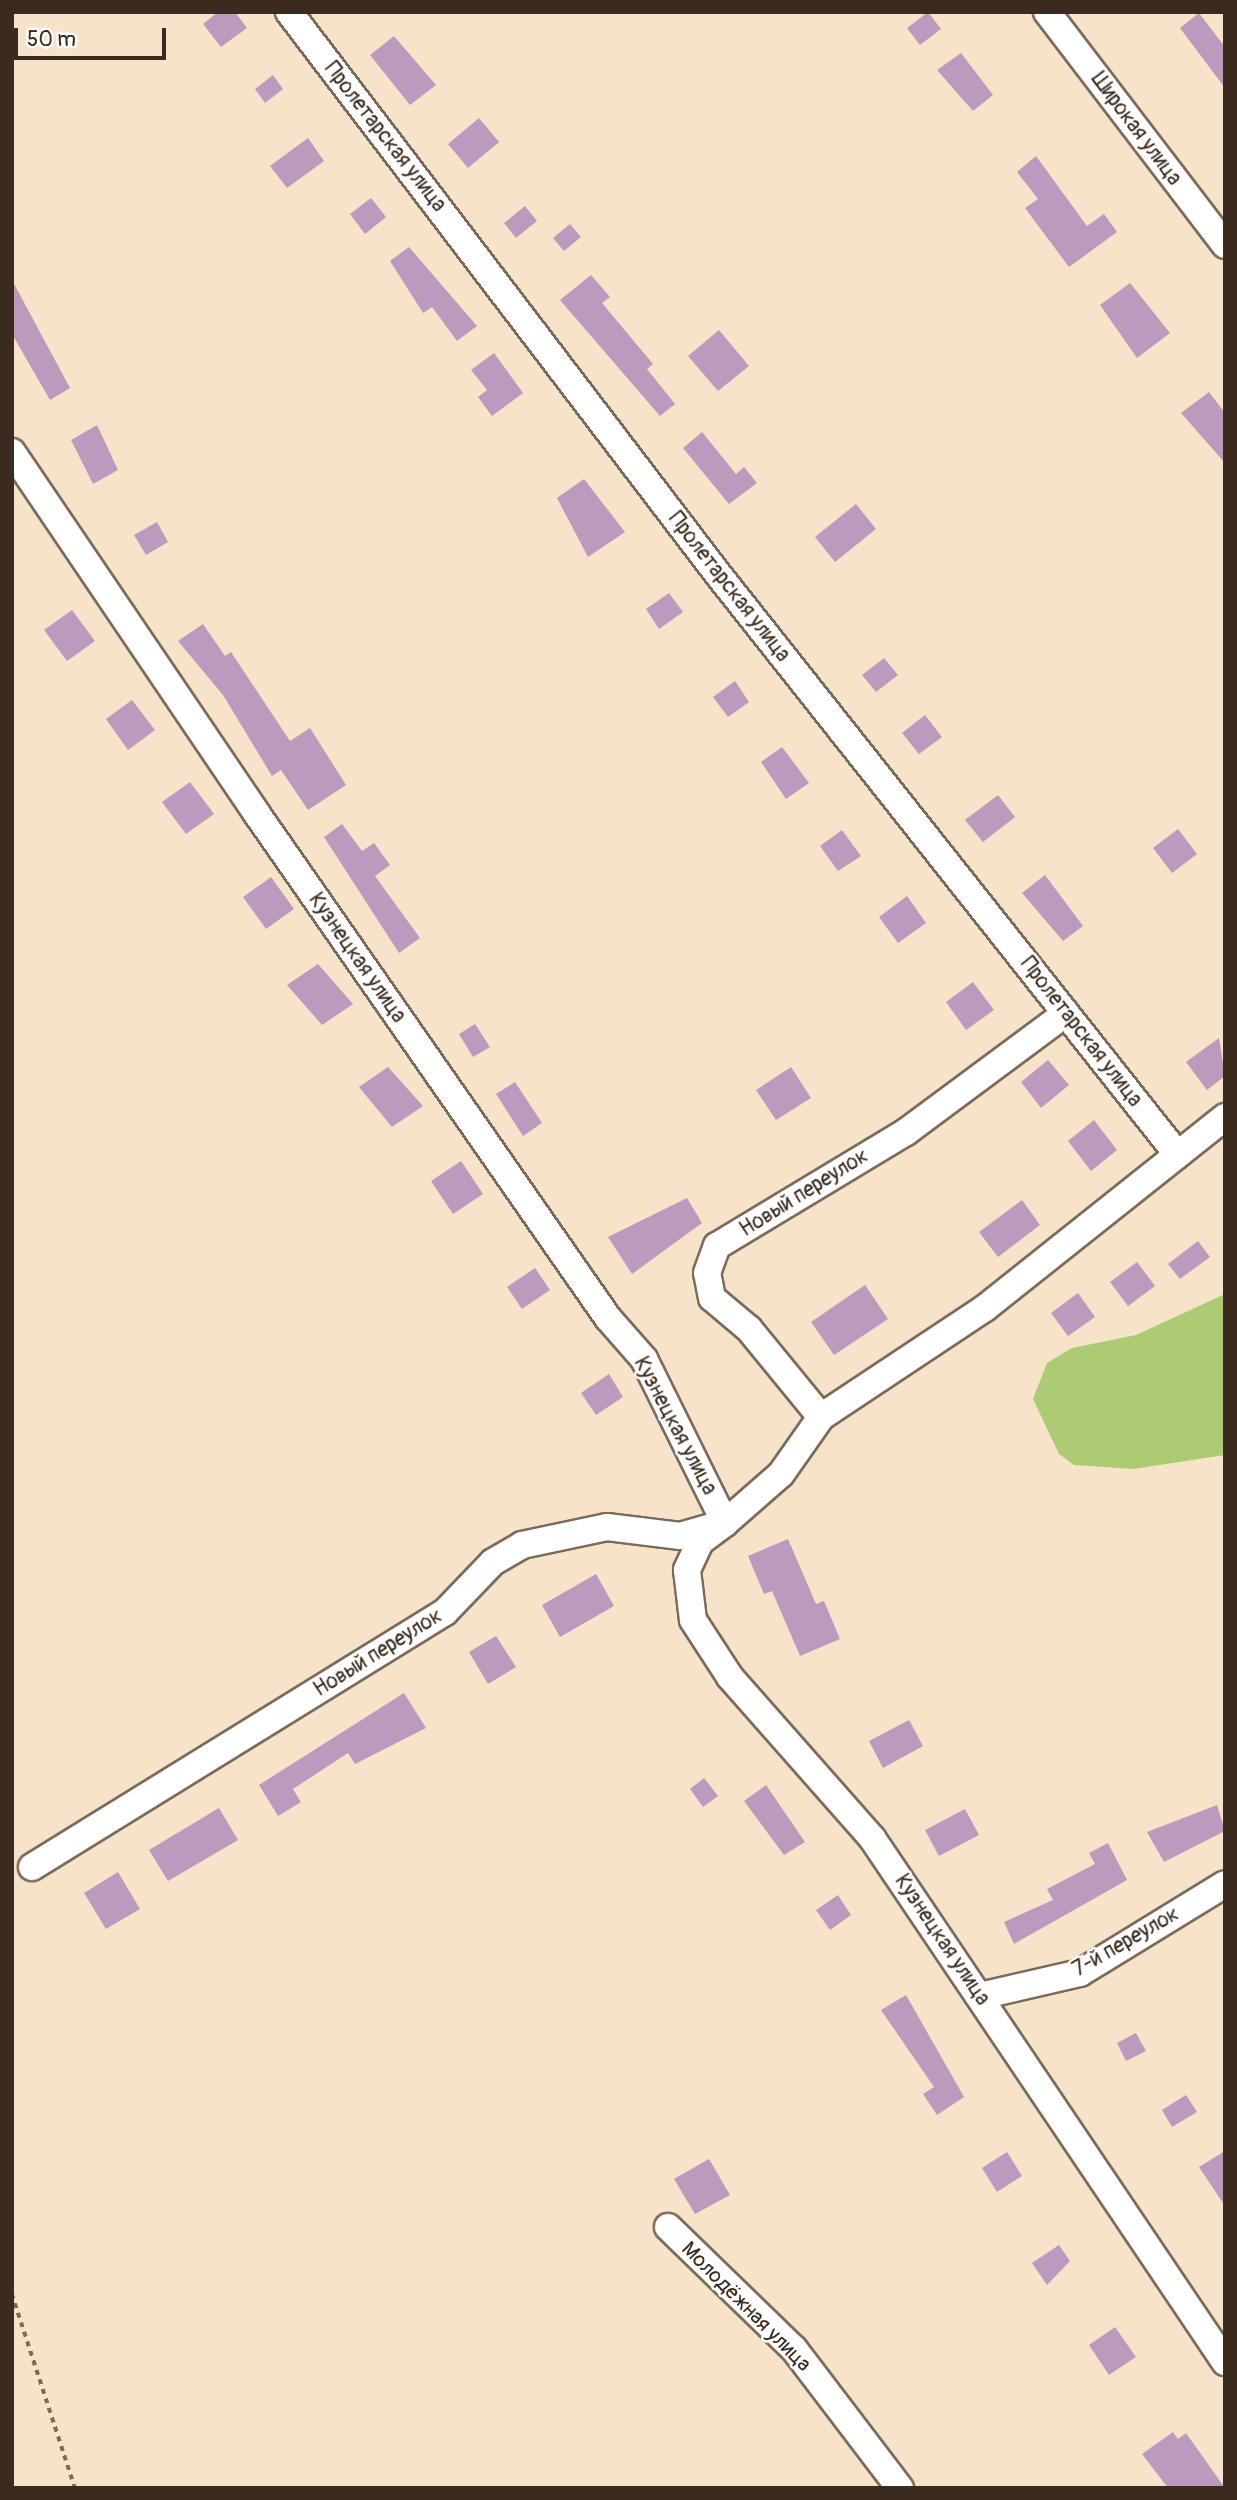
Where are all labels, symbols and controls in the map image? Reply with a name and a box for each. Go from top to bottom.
scale bar [18,14,170,58]
text: 50 m [27,26,76,53]
street label: Пролетарская улица [319,57,451,217]
street label: Широкая улица [1085,67,1187,191]
street label: Пролетарская улица [663,507,795,667]
street label: Кузнецкая улица [303,888,411,1028]
street label: Пролетарская улица [1015,952,1147,1112]
street label: Новый переулок [735,1144,873,1242]
street label: Кузнецкая улица [628,1353,722,1499]
street label: Новый переулок [309,1604,447,1702]
street label: Кузнецкая улица [889,1870,995,2010]
street label: 7-й переулок [1069,1902,1183,1982]
street label: Молодёжная улица [676,2237,816,2377]

